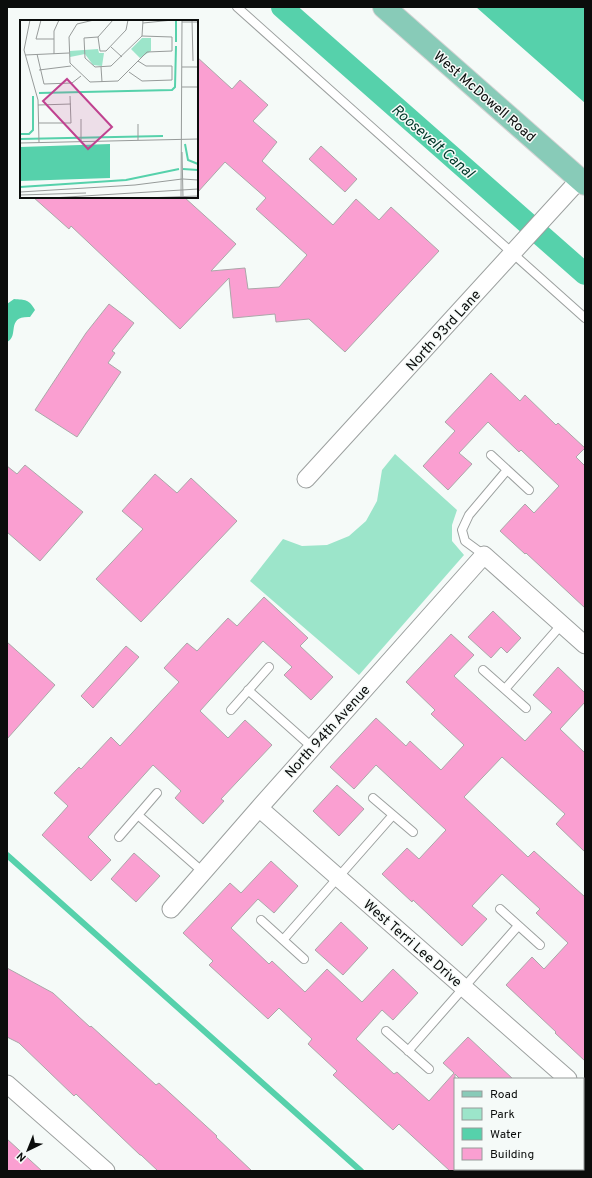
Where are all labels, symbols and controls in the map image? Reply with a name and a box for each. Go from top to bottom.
inset map [20,20,198,198]
street label: West McDowell Road [430,48,539,146]
water label: Roosevelt Canal [387,101,478,184]
street label: North 93rd Lane [403,287,485,375]
street label: North 94th Avenue [282,682,374,782]
street label: West Terri Lee Drive [359,897,465,992]
legend [454,1078,584,1170]
text: Road [490,1087,518,1103]
text: Park [490,1107,515,1123]
text: Water [490,1127,522,1143]
north arrow [8,1130,48,1170]
text: Building [490,1147,534,1163]
text: N [14,1149,30,1164]

